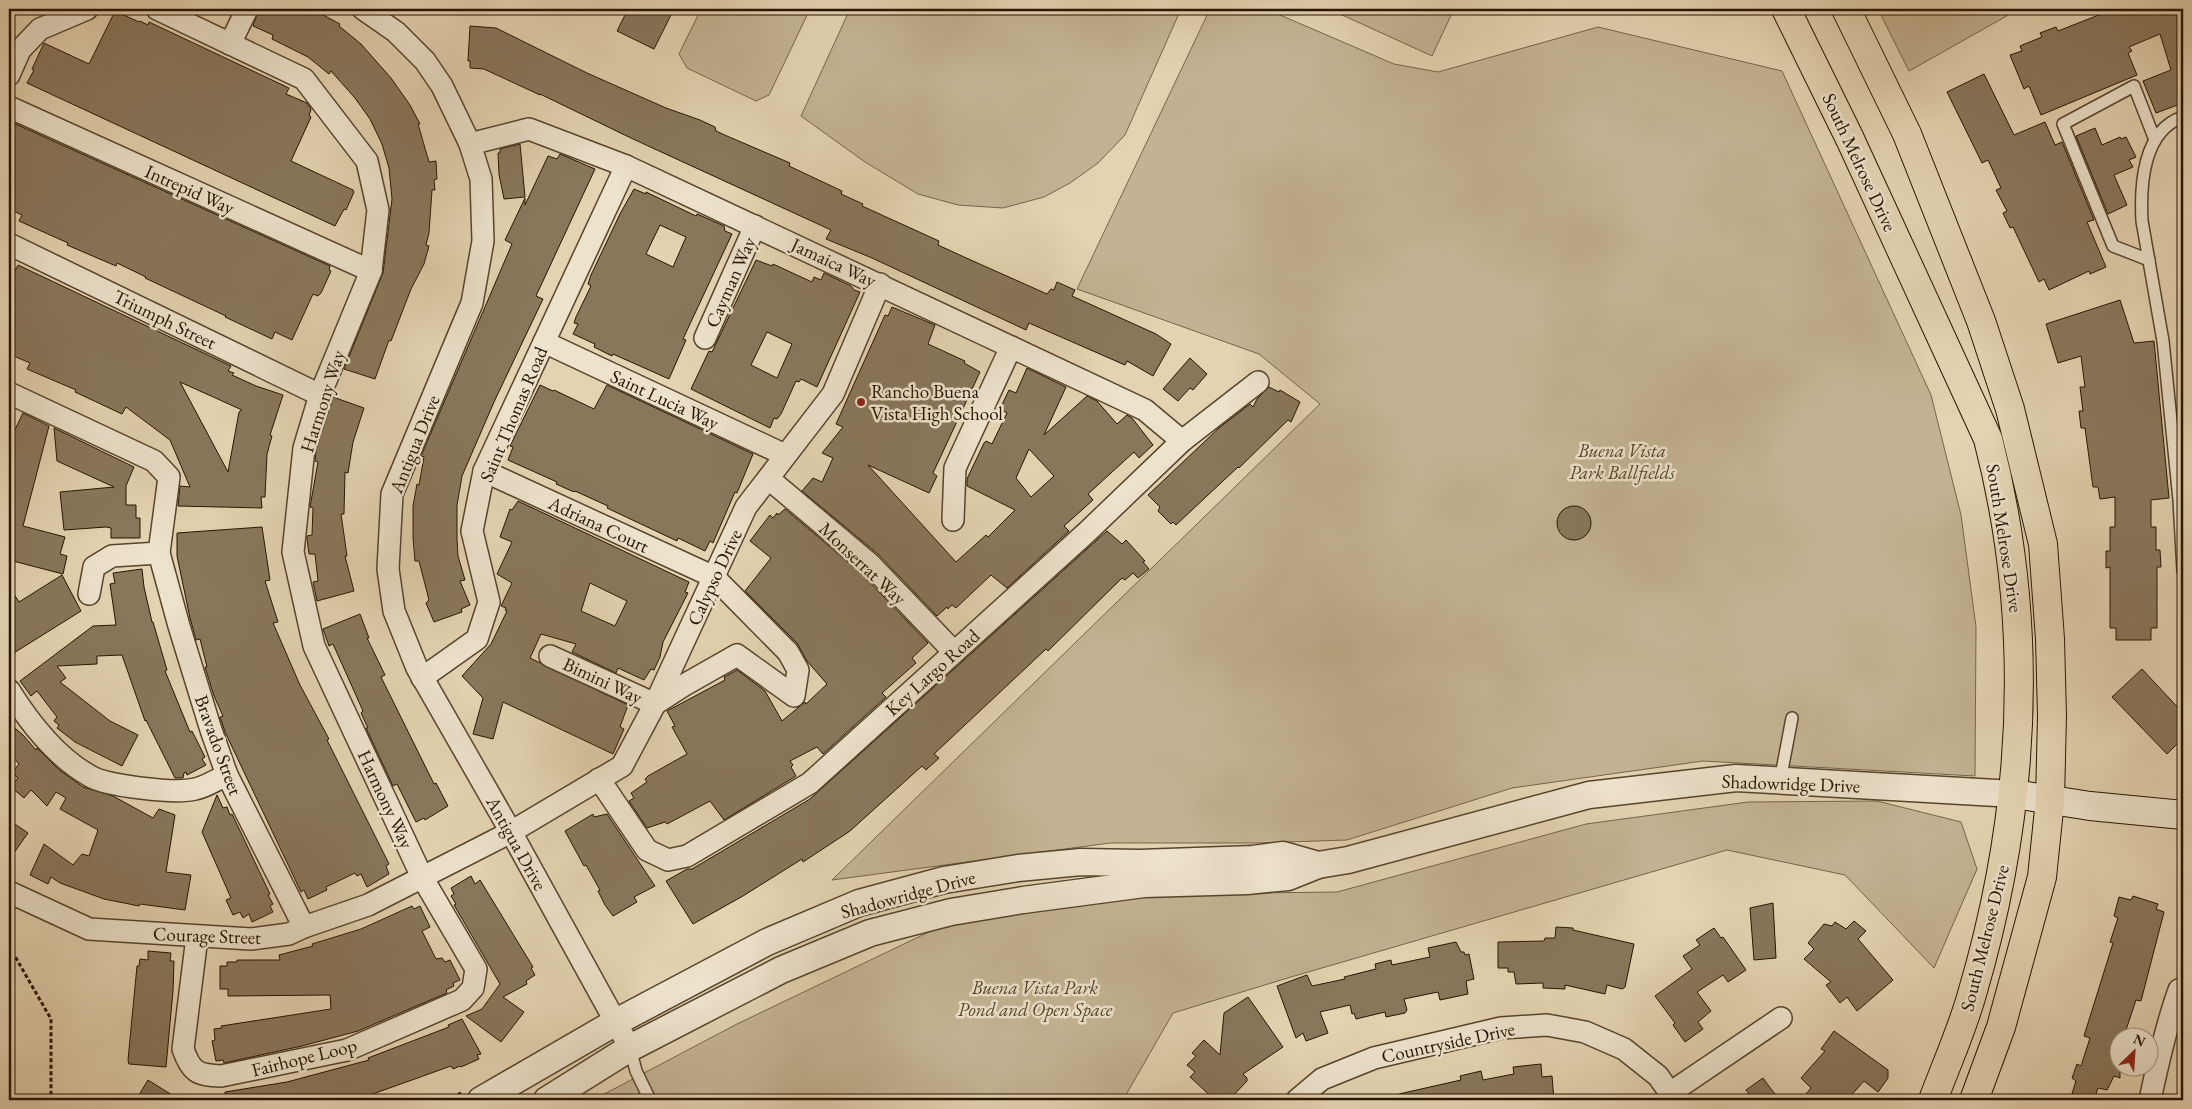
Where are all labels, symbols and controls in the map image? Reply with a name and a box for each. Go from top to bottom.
street label: South Melrose Drive [1816,89,1903,236]
street label: Intrepid Way [141,159,239,221]
street label: Jamaica Way [785,231,881,293]
street label: Cayman Way [699,232,762,331]
street label: Triumph Street [109,284,220,355]
street label: Saint Thomas Road [474,342,553,486]
street label: Harmony Way [294,346,351,455]
street label: Saint Lucia Way [607,363,724,436]
place label: Rancho Buena Vista High School [871,379,1003,426]
street label: Antigua Drive [383,391,446,498]
marker: Rancho Buena Vista High School [855,396,867,408]
park label: Buena Vista Park Ballfields [1569,438,1676,485]
street label: South Melrose Drive [1980,462,2029,614]
street label: Adriana Court [544,490,653,559]
street label: Monserrat Way [814,516,912,611]
street label: Calypso Drive [681,525,748,630]
street label: Key Largo Road [880,623,985,721]
street label: Bimini Way [559,651,647,710]
street label: Bravado Street [189,692,248,799]
street label: Harmony Way [352,746,420,853]
street label: Shadowridge Drive [1721,769,1861,798]
street label: Antigua Drive [480,791,553,895]
street label: South Melrose Drive [1954,862,2015,1014]
street label: Shadowridge Drive [838,864,978,924]
street label: Courage Street [153,921,261,950]
park label: Buena Vista Park Pond and Open Space [958,975,1113,1022]
street label: Countryside Drive [1379,1016,1517,1069]
north arrow [2110,1026,2160,1076]
text: N [2131,1030,2149,1051]
street label: Fairhope Loop [249,1032,360,1083]

